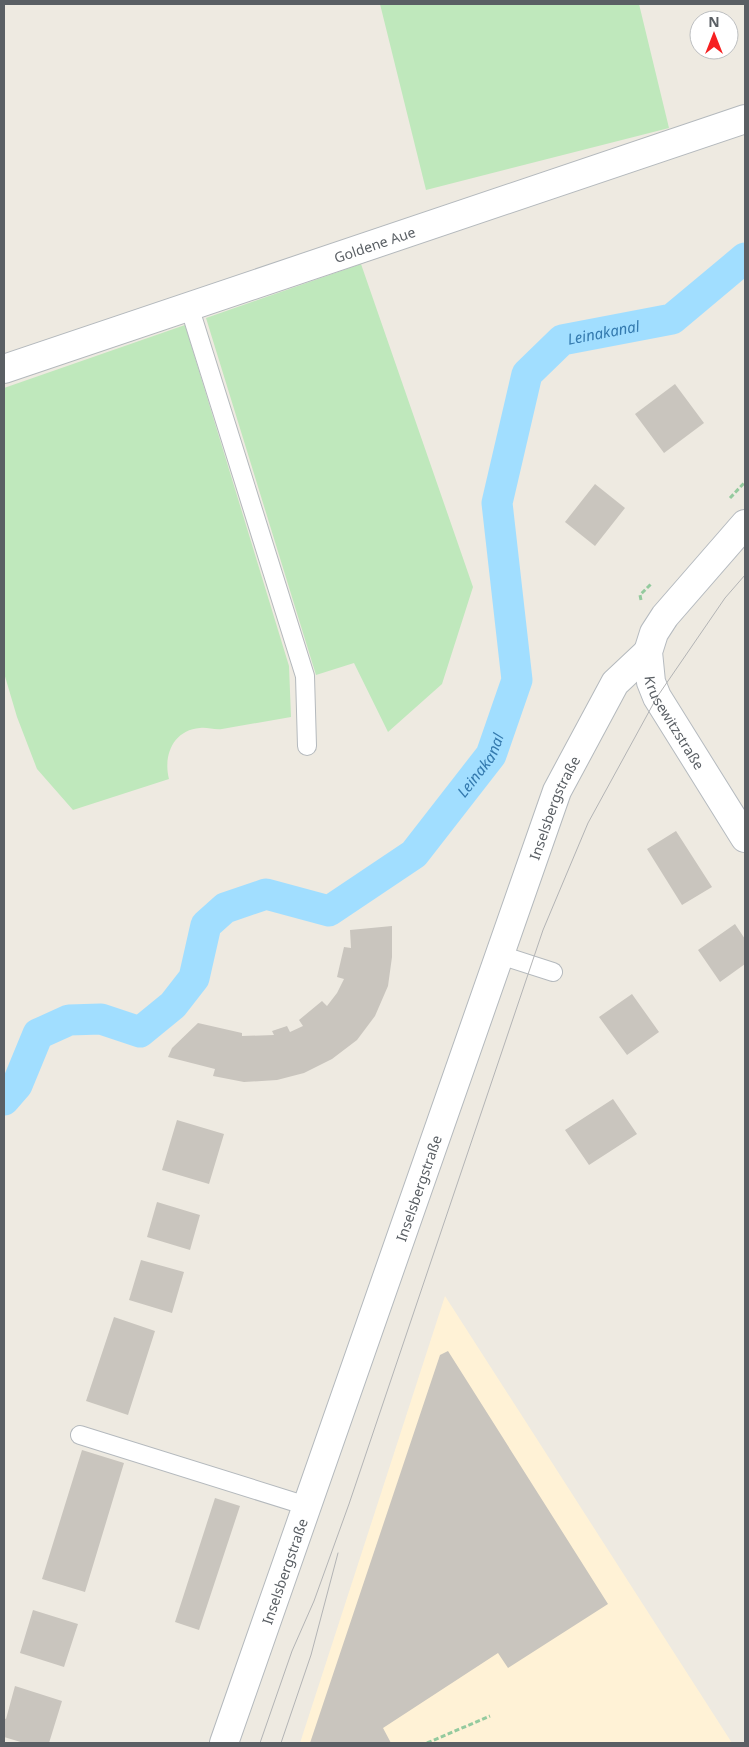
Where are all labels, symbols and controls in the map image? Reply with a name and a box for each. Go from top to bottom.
north arrow [689,10,739,60]
text: N [708,12,720,31]
street label: Goldene Aue [331,221,418,267]
water label: Leinakanal [566,315,642,349]
street label: Krusewitzstraße [641,675,709,773]
water label: Leinakanal [452,730,508,801]
street label: Inselsbergstraße [524,752,584,862]
street label: Inselsbergstraße [391,1132,445,1244]
street label: Inselsbergstraße [257,1516,311,1627]

